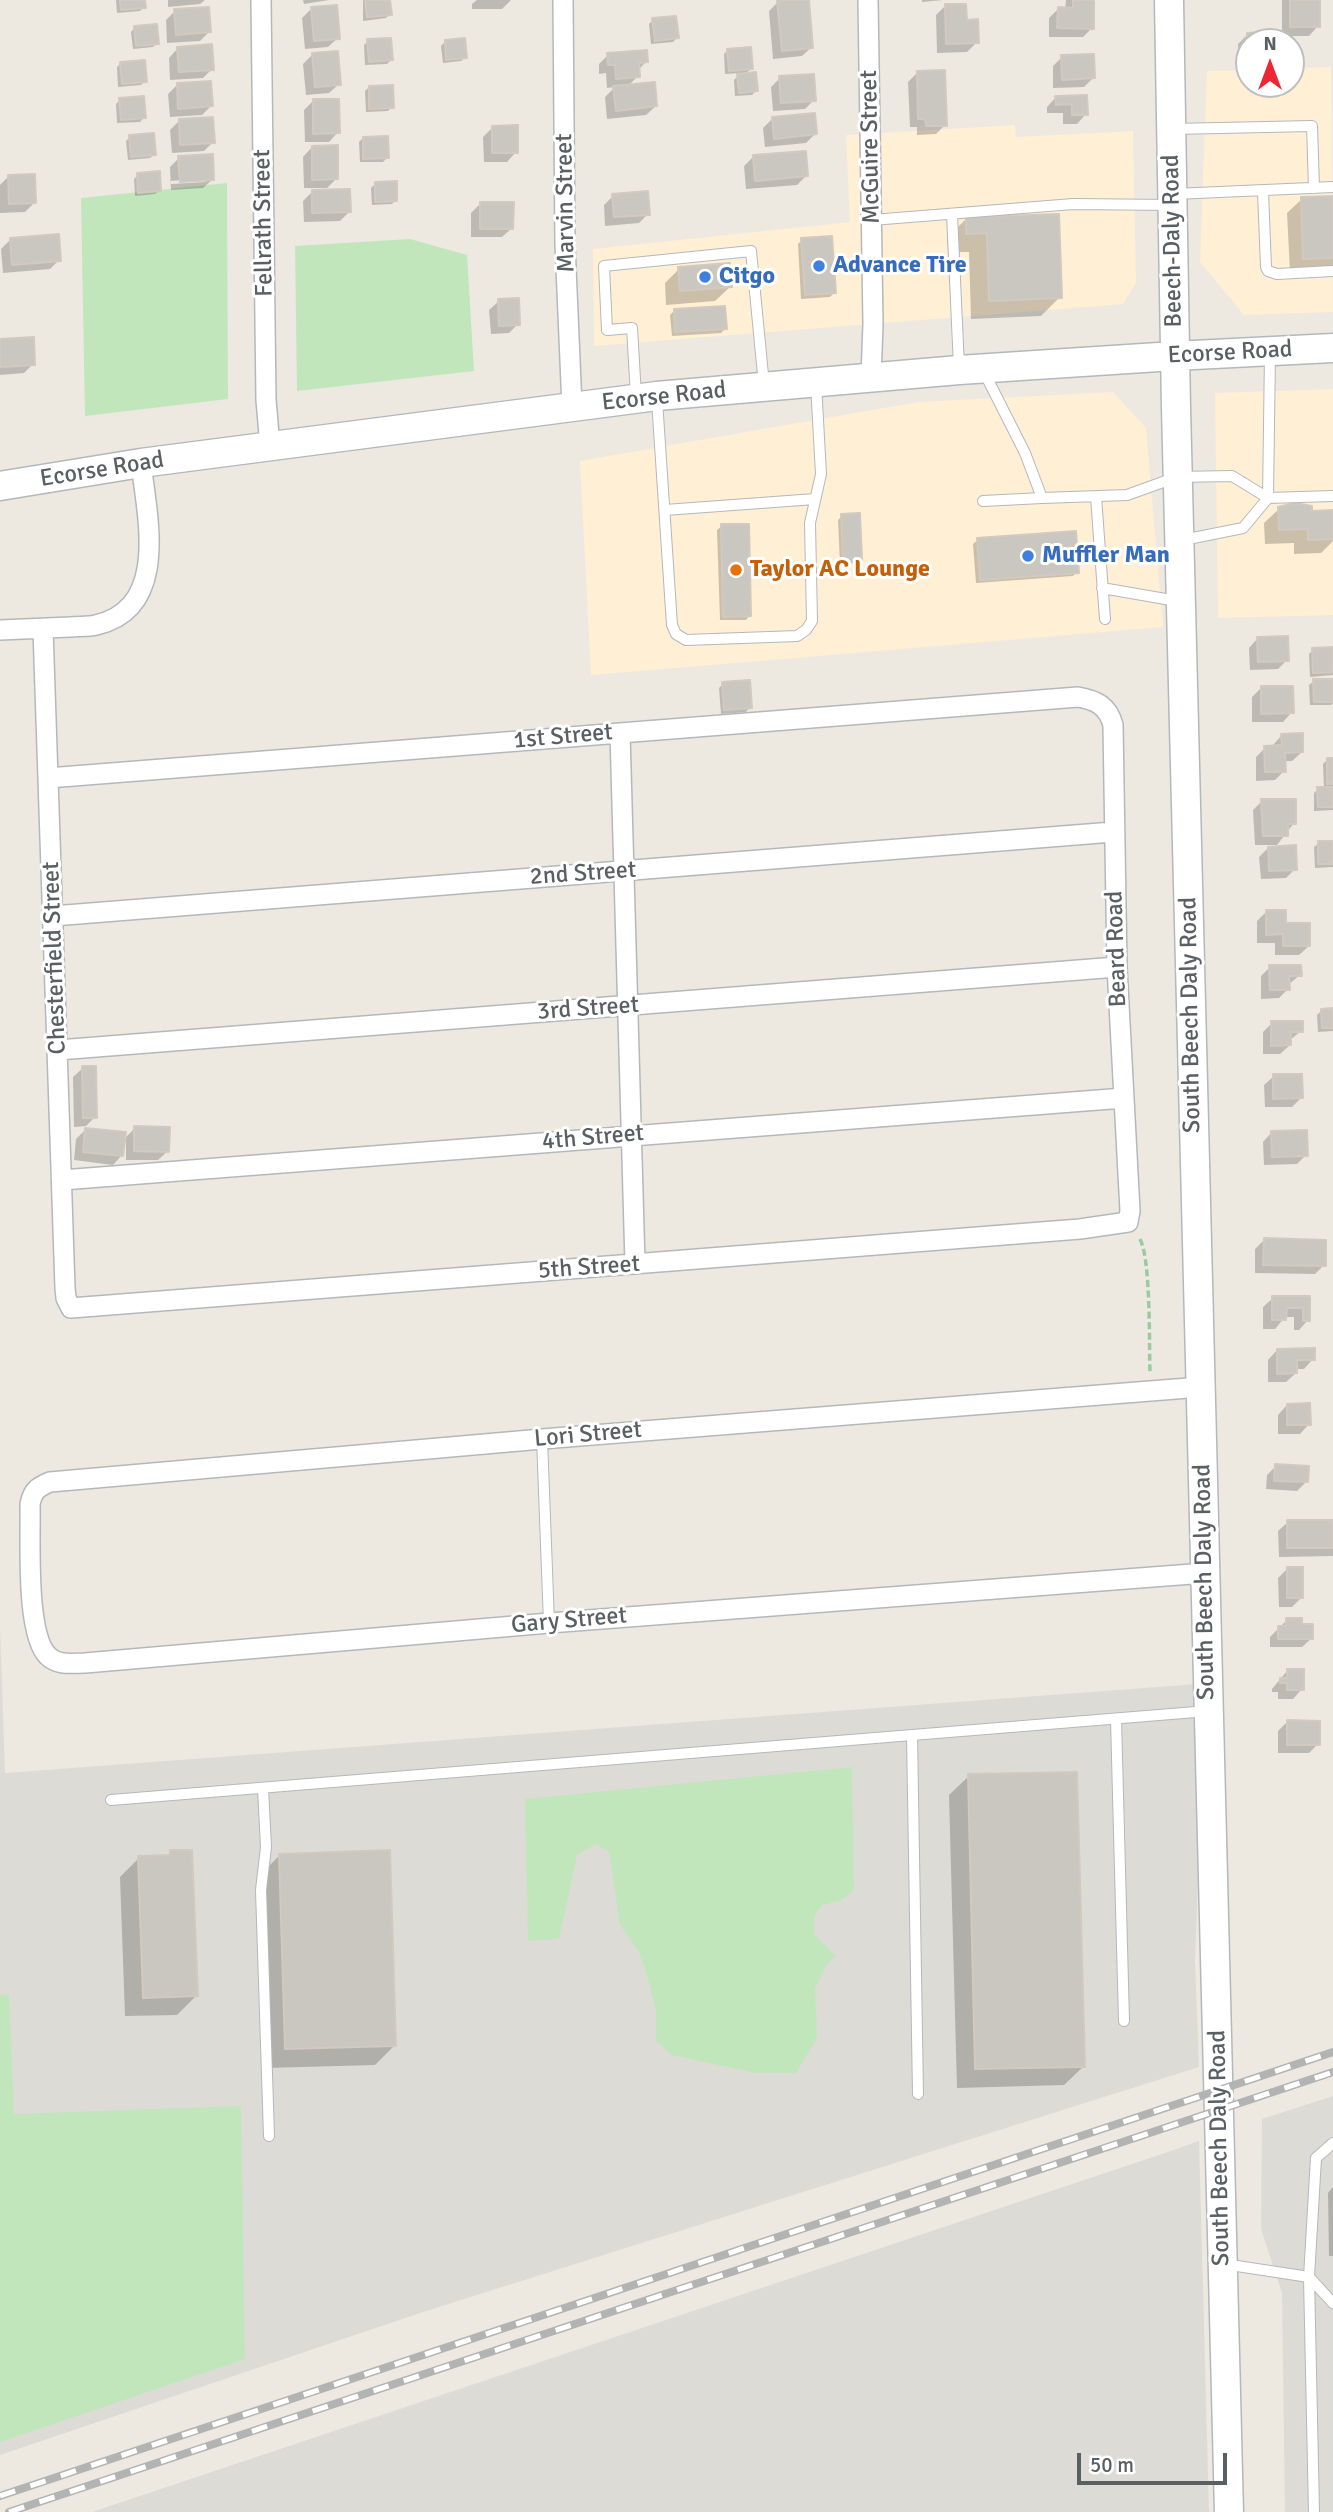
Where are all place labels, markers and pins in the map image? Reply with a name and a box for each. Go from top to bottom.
place label: Advance Tire [833,252,967,280]
marker: Advance Tire [811,258,827,274]
place label: Citgo [719,263,775,291]
marker: Citgo [697,269,713,285]
place label: Muffler Man [1042,542,1170,570]
marker: Muffler Man [1020,548,1036,564]
place label: Taylor AC Lounge [750,556,930,584]
marker: Taylor AC Lounge [728,562,744,578]

